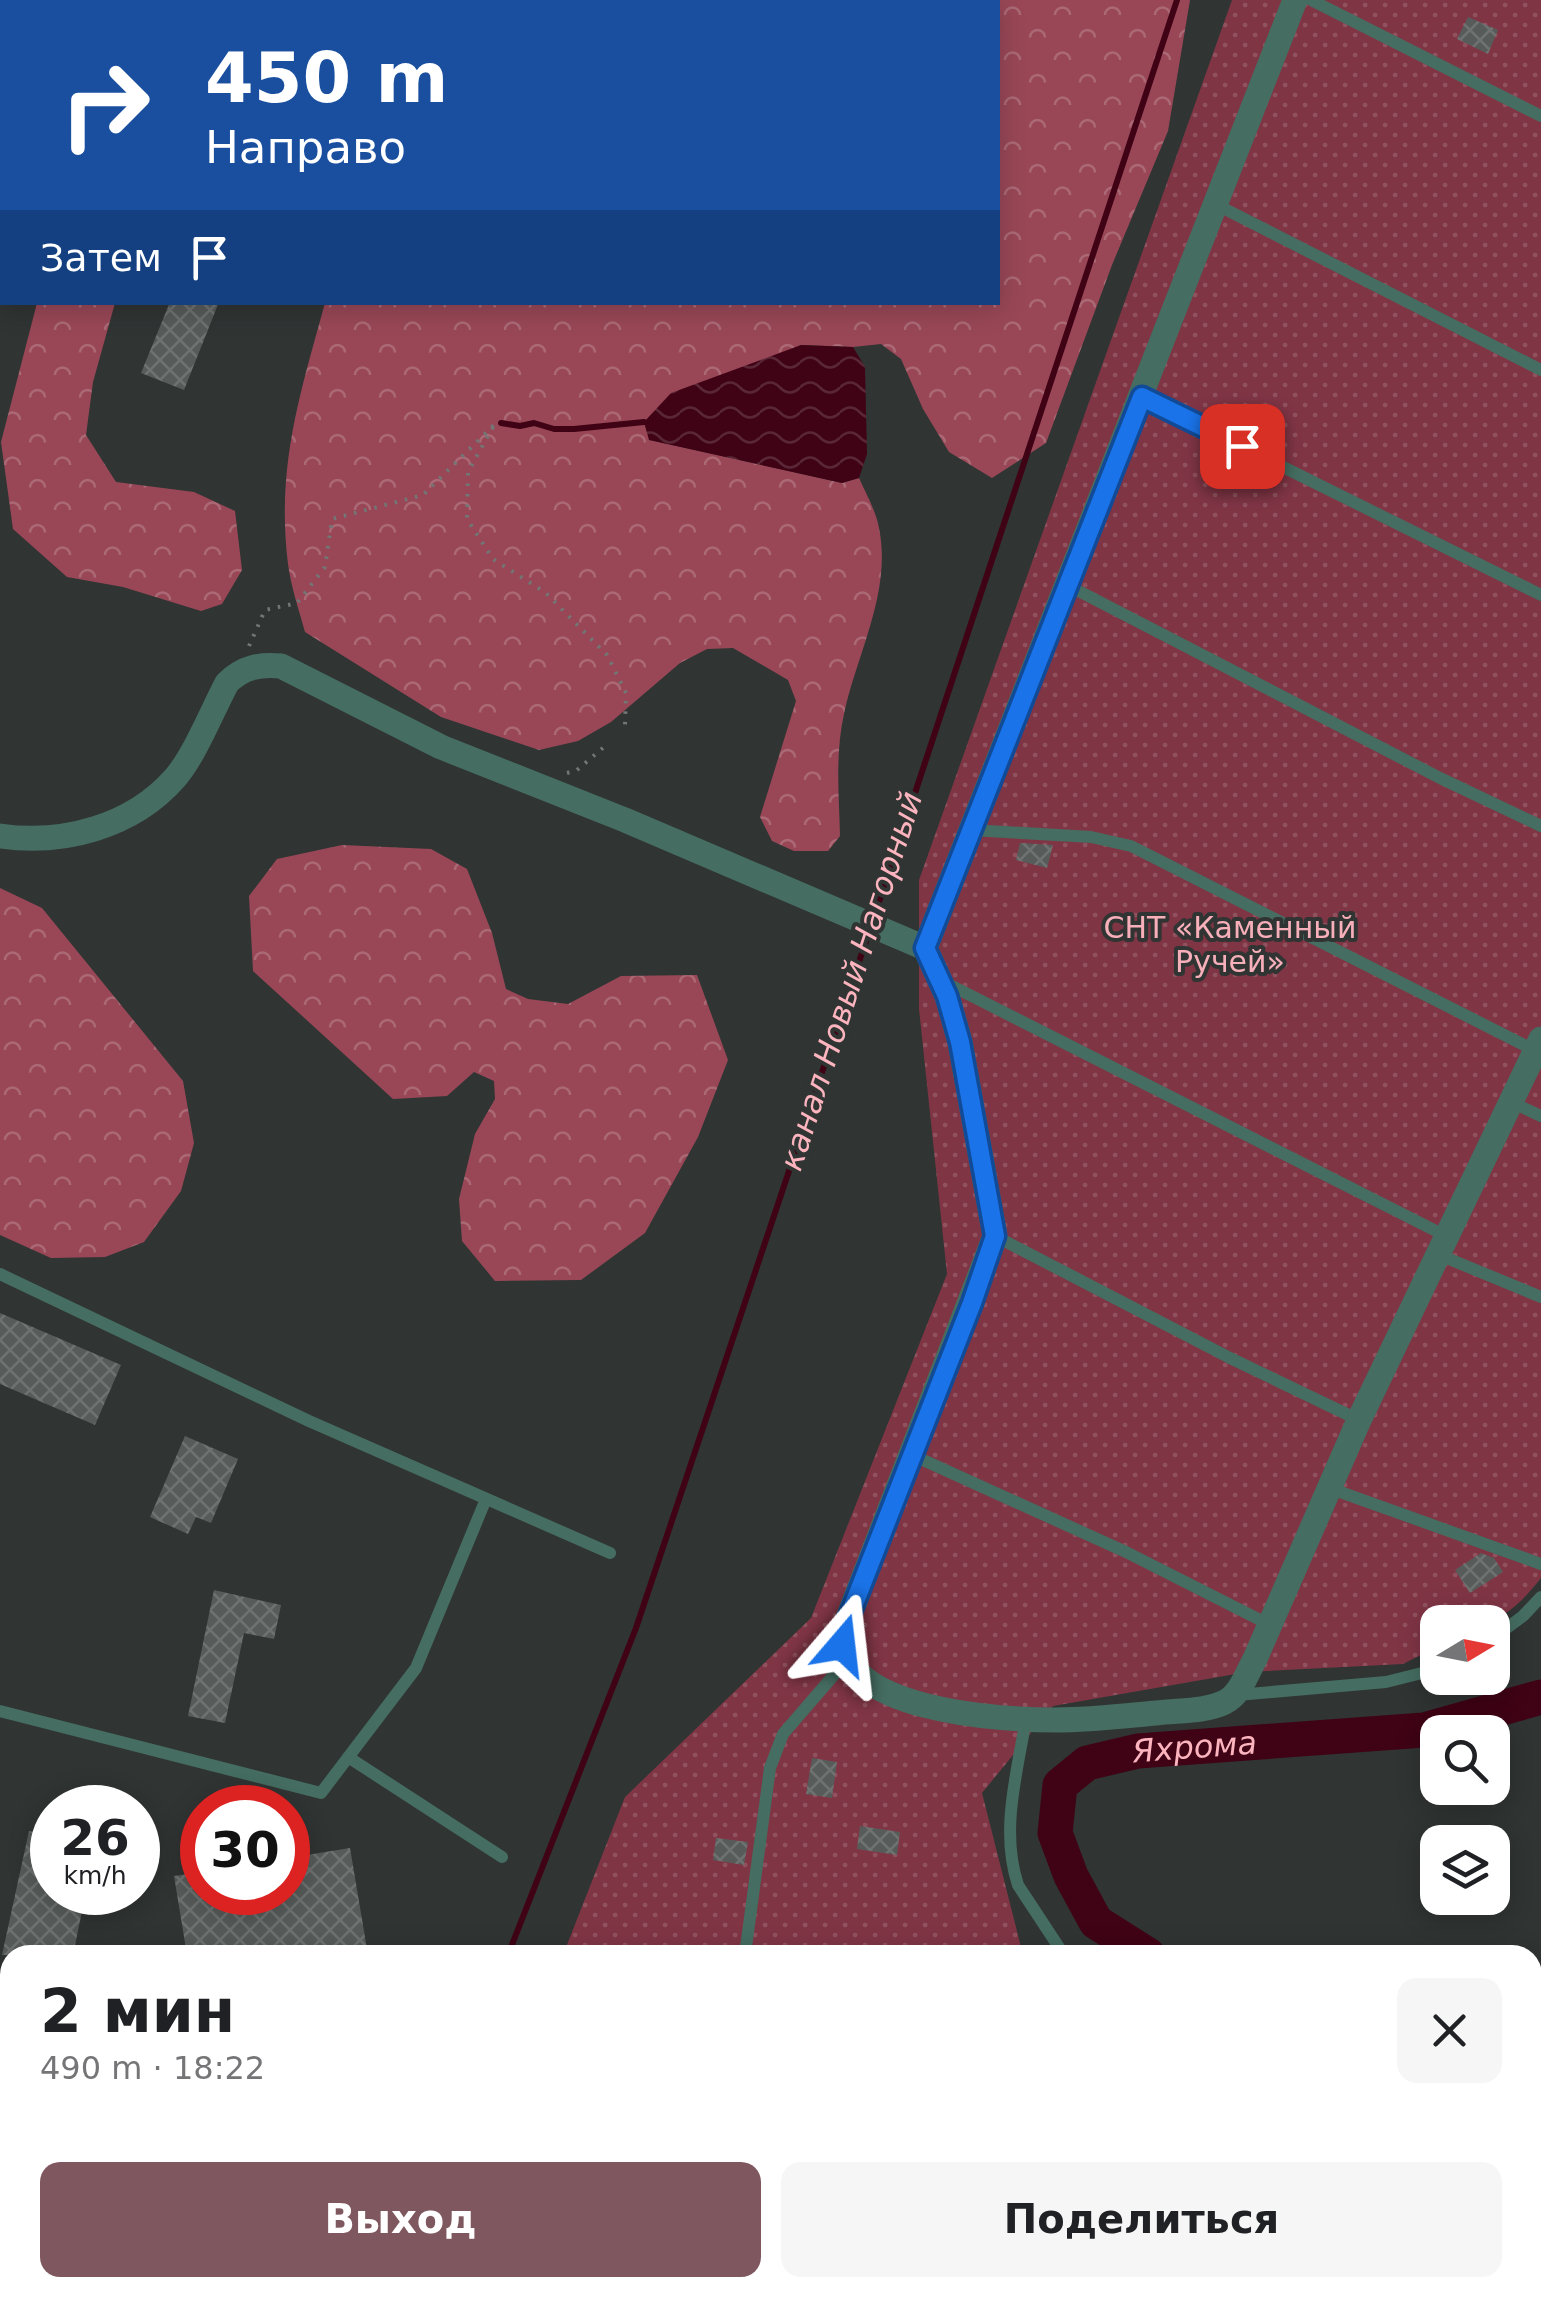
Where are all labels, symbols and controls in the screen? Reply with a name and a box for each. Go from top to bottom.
text: 450 m [205,37,448,119]
icon: right [40,40,170,170]
text: Направо [205,121,406,174]
icon: arrive [182,230,237,285]
text: Затем [40,236,162,280]
pin [1200,404,1285,489]
icon: arrive [1215,419,1270,474]
water label: канал Новый Нагорный [772,787,930,1175]
park label: СНТ «Каменный Ручей» [1104,910,1356,979]
position arrow [790,1593,894,1697]
north arrow [1420,1605,1510,1695]
map controls [1420,1605,1510,1915]
button: search [1420,1715,1510,1805]
water label: Яхрома [1130,1723,1258,1770]
speed limit sign: 30 [180,1785,310,1915]
text: 26 [60,1809,130,1867]
button: layers [1420,1825,1510,1915]
text: km/h [63,1861,127,1890]
text: 2 мин [40,1976,235,2046]
button: close [1397,1978,1502,2083]
text: 490 m · 18:22 [40,2049,265,2087]
button: Выход [40,2162,761,2277]
button: Поделиться [781,2162,1502,2277]

